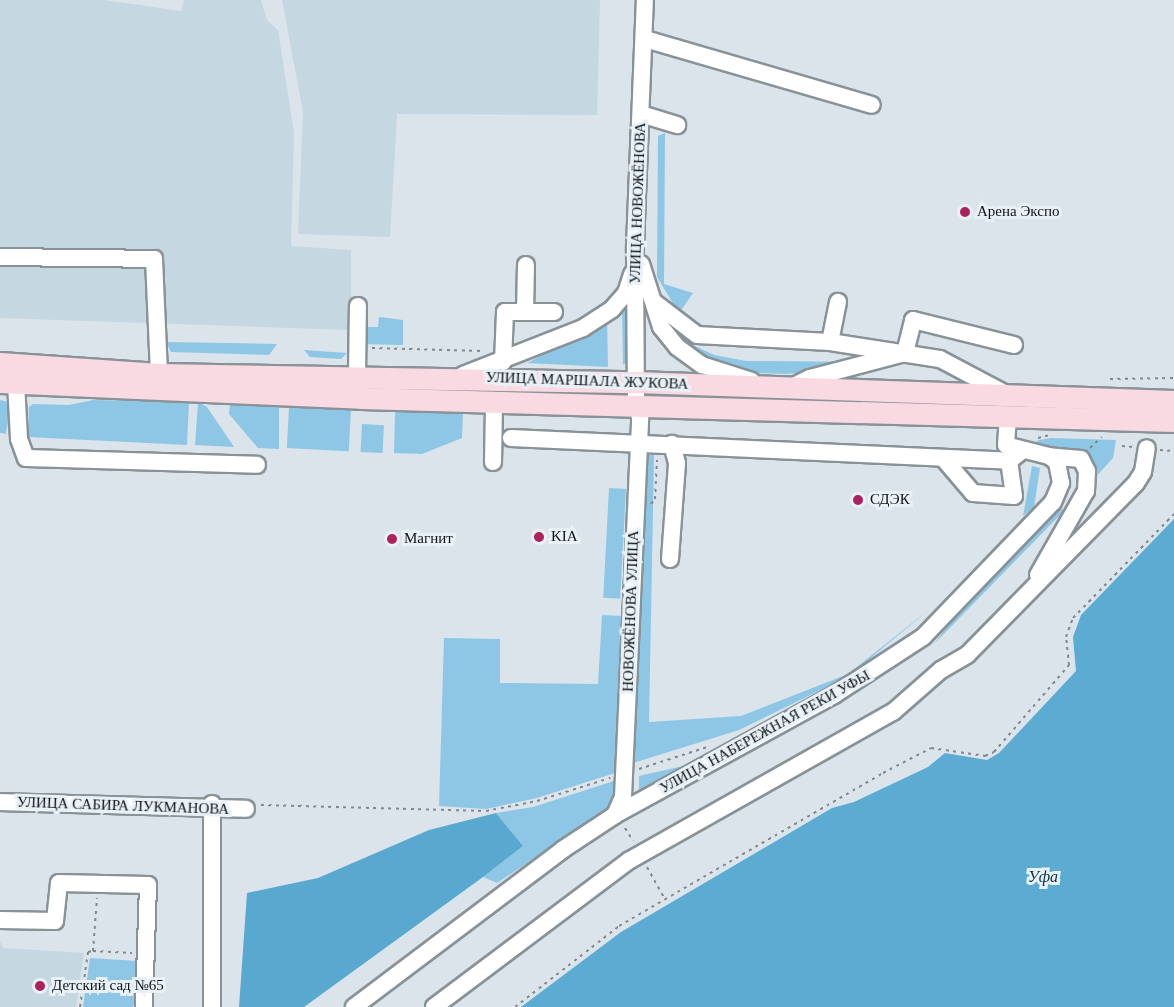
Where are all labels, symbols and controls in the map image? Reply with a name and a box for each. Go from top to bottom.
street label: УЛИЦА НОВОЖЁНОВА [626,122,650,284]
place label: Арена Экспо [977,203,1059,221]
marker: Арена Экспо [958,205,972,219]
street label: УЛИЦА МАРШАЛА ЖУКОВА [485,368,689,394]
place label: СДЭК [870,491,910,509]
marker: СДЭК [851,493,865,507]
place label: KIA [551,528,578,546]
place label: Магнит [404,530,453,548]
marker: KIA [532,530,546,544]
street label: НОВОЖЁНОВА УЛИЦА [619,530,643,692]
marker: Магнит [385,532,399,546]
street label: УЛИЦА НАБЕРЕЖНАЯ РЕКИ УФЫ [657,667,873,797]
street label: УЛИЦА САБИРА ЛУКМАНОВА [17,793,229,819]
water label: Уфа [1028,867,1058,887]
place label: Детский сад №65 [52,977,164,995]
marker: Детский сад №65 [33,979,47,993]

